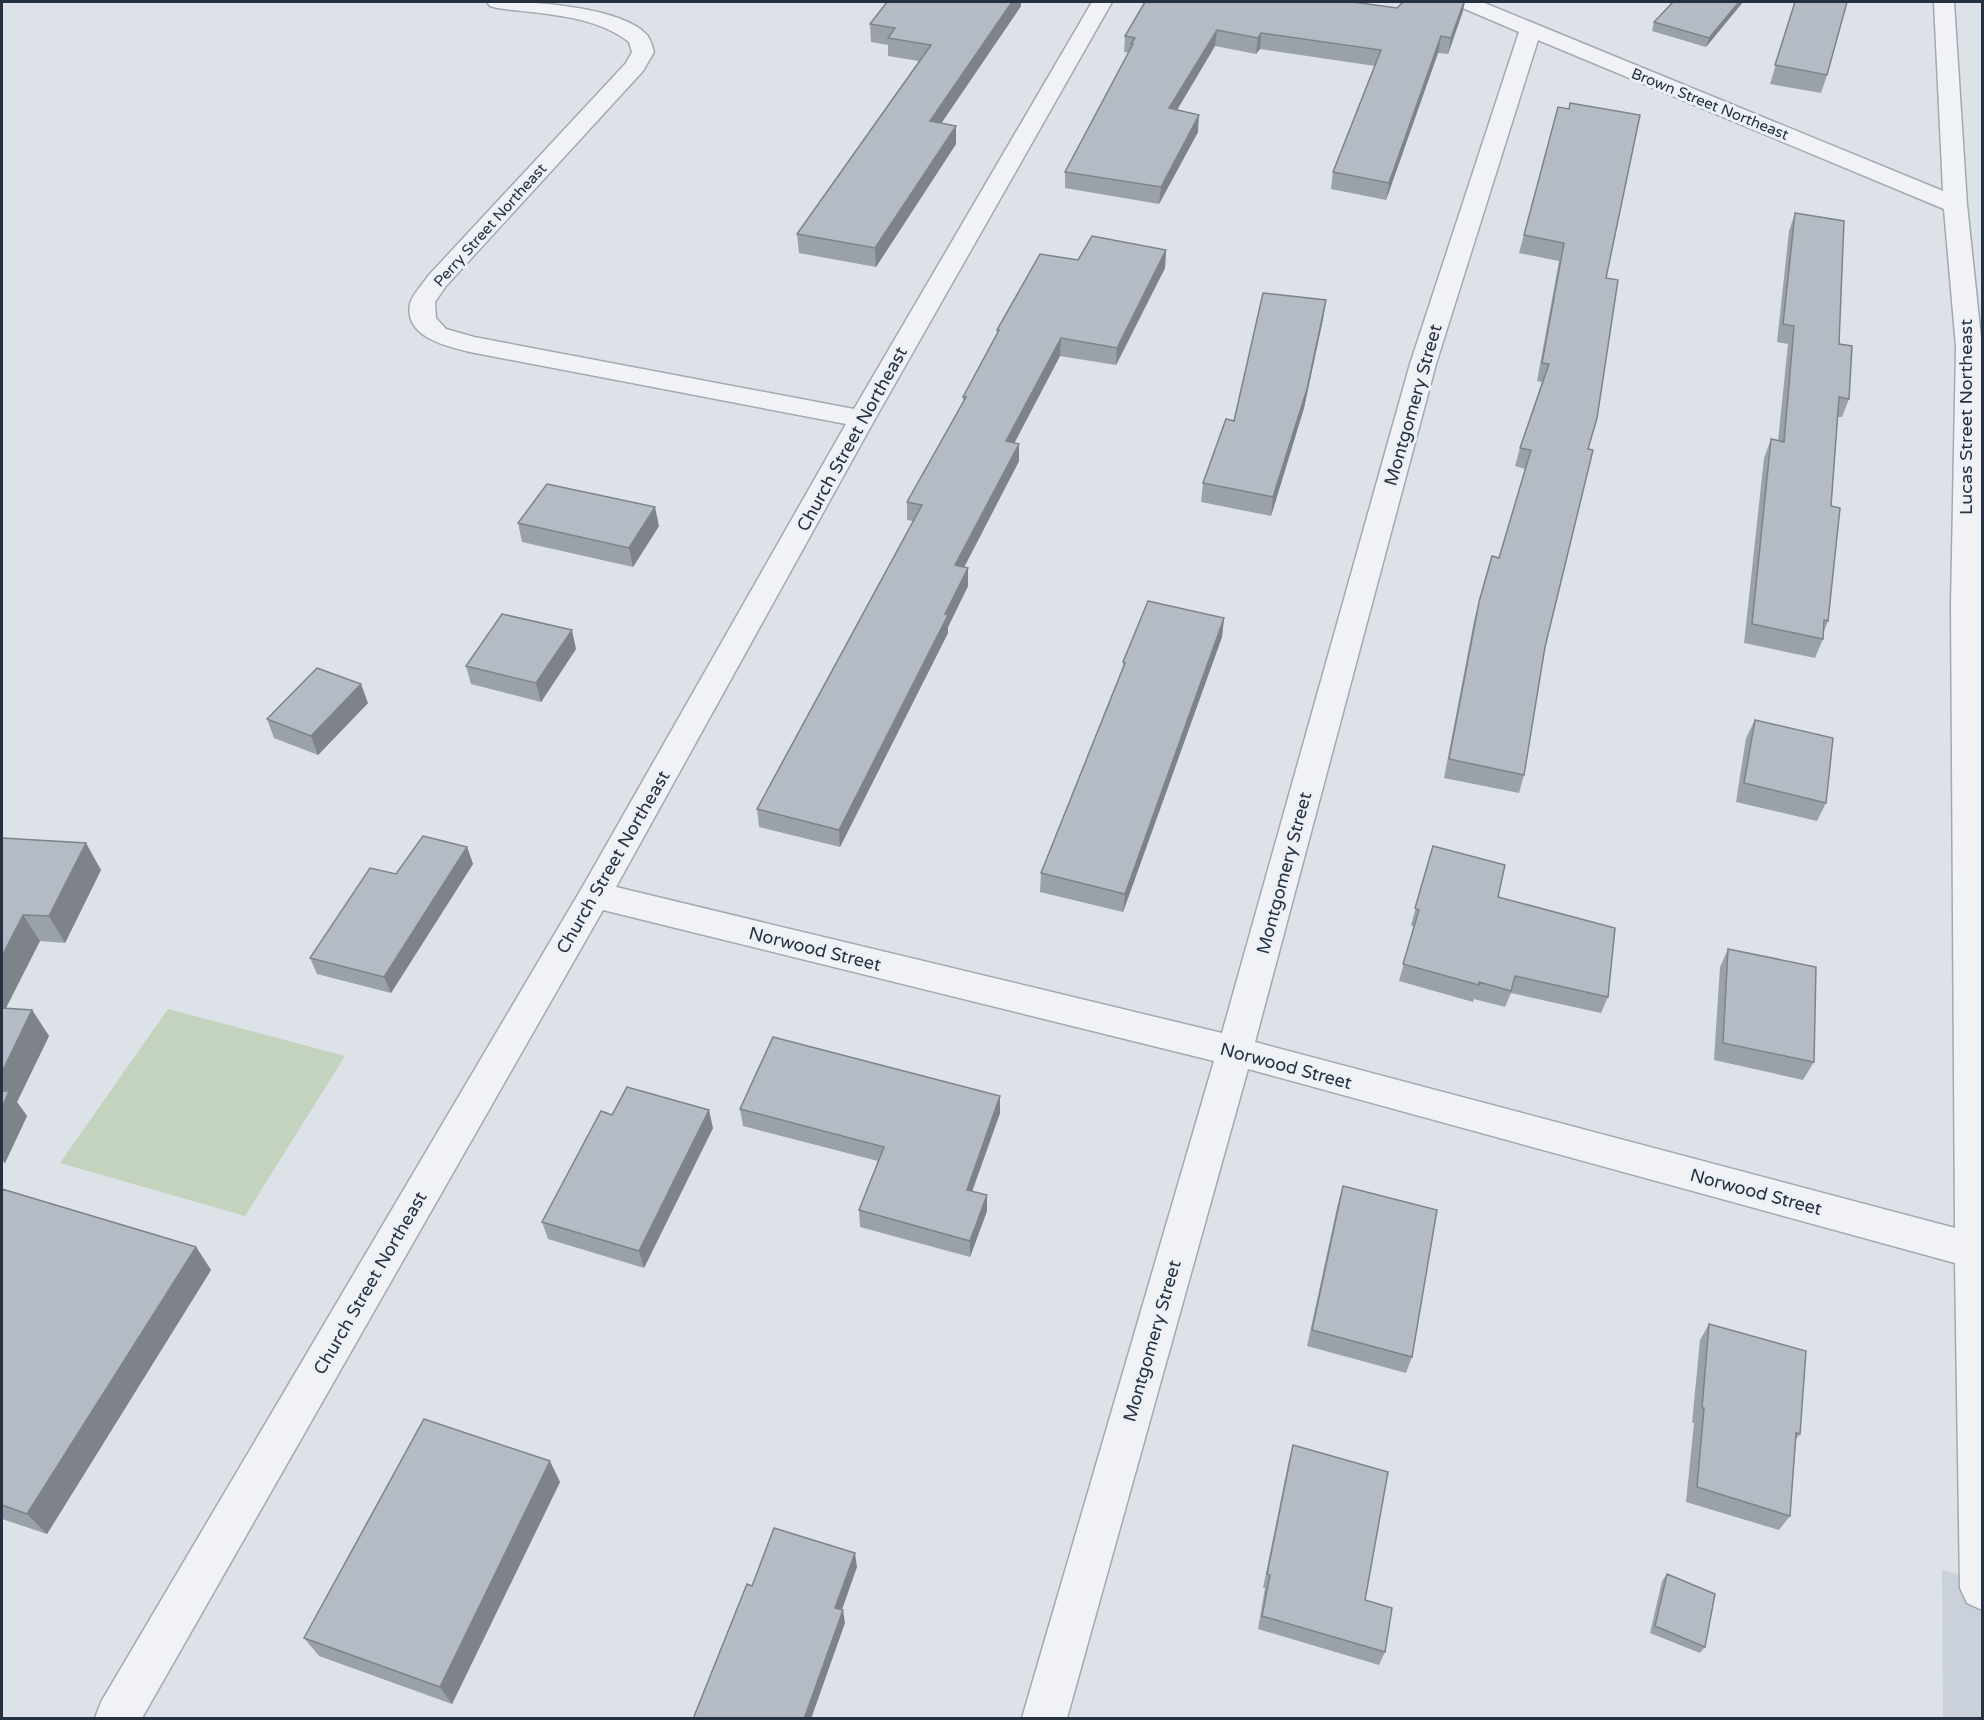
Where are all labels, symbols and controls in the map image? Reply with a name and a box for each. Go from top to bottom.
street label: Brown Street Northeast [1629,64,1791,144]
street label: Perry Street Northeast [430,159,550,290]
street label: Lucas Street Northeast [1955,319,1977,515]
street label: Montgomery Street [1379,321,1447,488]
street label: Church Street Northeast [792,343,912,535]
street label: Church Street Northeast [551,766,675,958]
street label: Montgomery Street [1252,789,1316,957]
street label: Norwood Street [747,922,884,976]
street label: Norwood Street [1218,1038,1354,1094]
street label: Norwood Street [1688,1164,1824,1220]
street label: Church Street Northeast [308,1187,432,1379]
street label: Montgomery Street [1118,1257,1186,1424]

